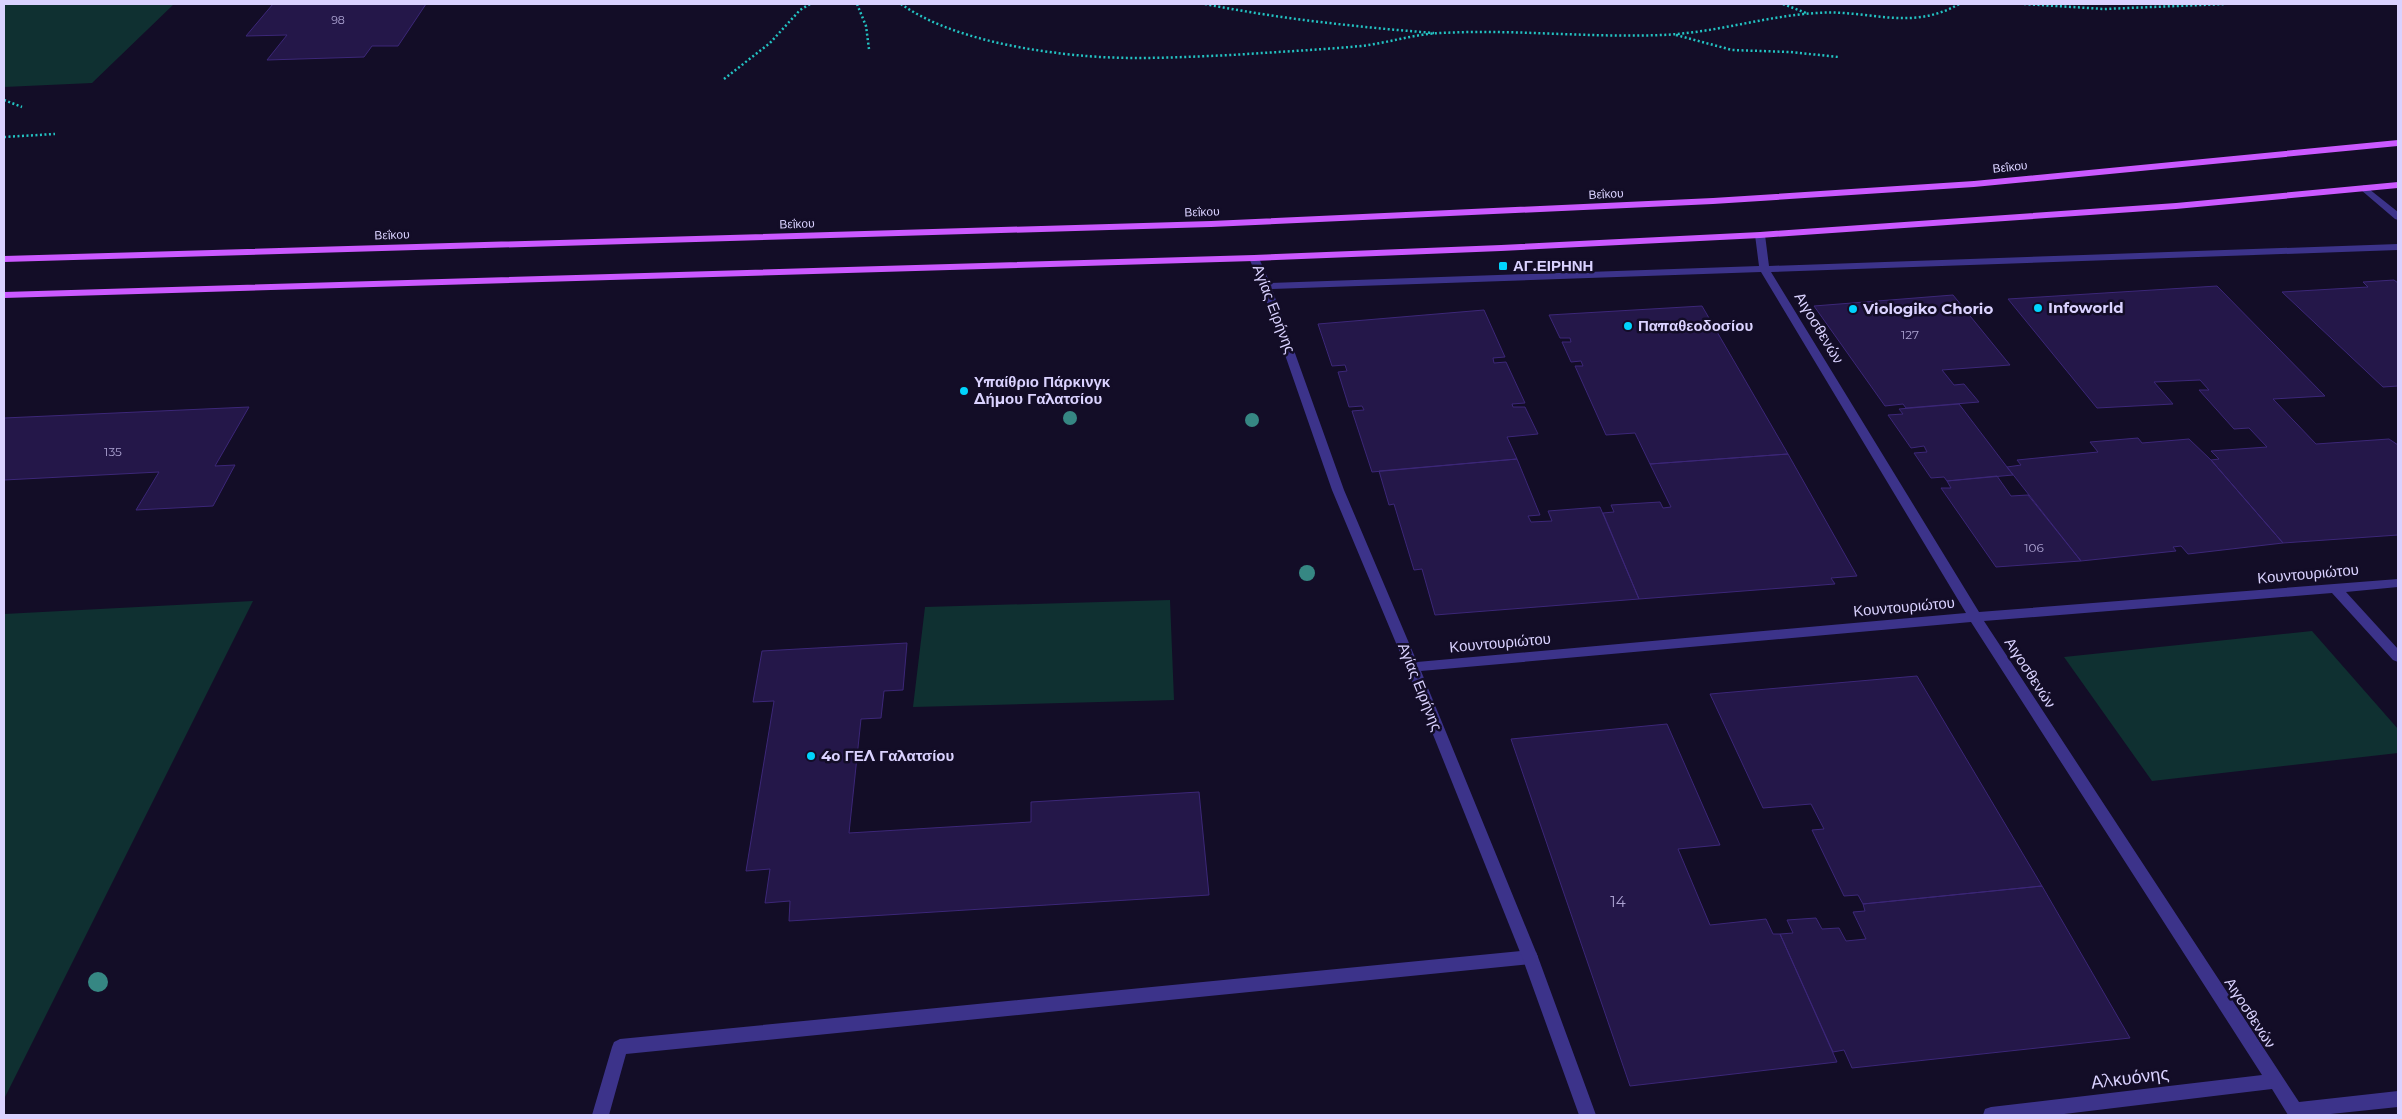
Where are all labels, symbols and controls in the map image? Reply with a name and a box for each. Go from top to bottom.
house number: 98 [331,13,345,27]
street label: Βεΐκου [1992,157,2028,176]
street label: Βεΐκου [1588,185,1624,202]
street label: Βεΐκου [1184,203,1220,220]
street label: Βεΐκου [779,215,815,232]
street label: Βεΐκου [374,226,410,243]
place label: ΑΓ.ΕΙΡΗΝΗ [1513,256,1593,275]
marker: ΑΓ.ΕΙΡΗΝΗ [1497,260,1509,272]
street label: Αγίας Ειρήνης [1249,262,1300,356]
street label: Αιγοσθενών [1791,288,1848,367]
place label: Infoworld [2048,298,2124,317]
place label: Viologiko Chorio [1862,299,1993,318]
marker: Infoworld [2032,302,2044,314]
marker: Viologiko Chorio [1847,303,1859,315]
place label: Παπαθεοδοσίου [1638,316,1753,335]
marker: Παπαθεοδοσίου [1622,320,1634,332]
house number: 127 [1901,327,1919,342]
place label: Υπαίθριο Πάρκινγκ Δήμου Γαλατσίου [973,372,1111,408]
marker: Υπαίθριο Πάρκινγκ Δήμου Γαλατσίου [958,385,970,397]
house number: 135 [104,444,122,459]
house number: 106 [2024,540,2044,555]
street label: Κουντουριώτου [2256,560,2359,587]
street label: Κουντουριώτου [1852,593,1955,620]
street label: Κουντουριώτου [1448,629,1551,656]
street label: Αιγοσθενών [2001,634,2060,712]
street label: Αγίας Ειρήνης [1394,640,1447,734]
place label: 4ο ΓΕΛ Γαλατσίου [821,746,954,765]
marker: 4ο ΓΕΛ Γαλατσίου [805,750,817,762]
house number: 14 [1610,892,1626,911]
street label: Αιγοσθενών [2221,974,2280,1052]
street label: Αλκυόνης [2090,1062,2171,1094]

